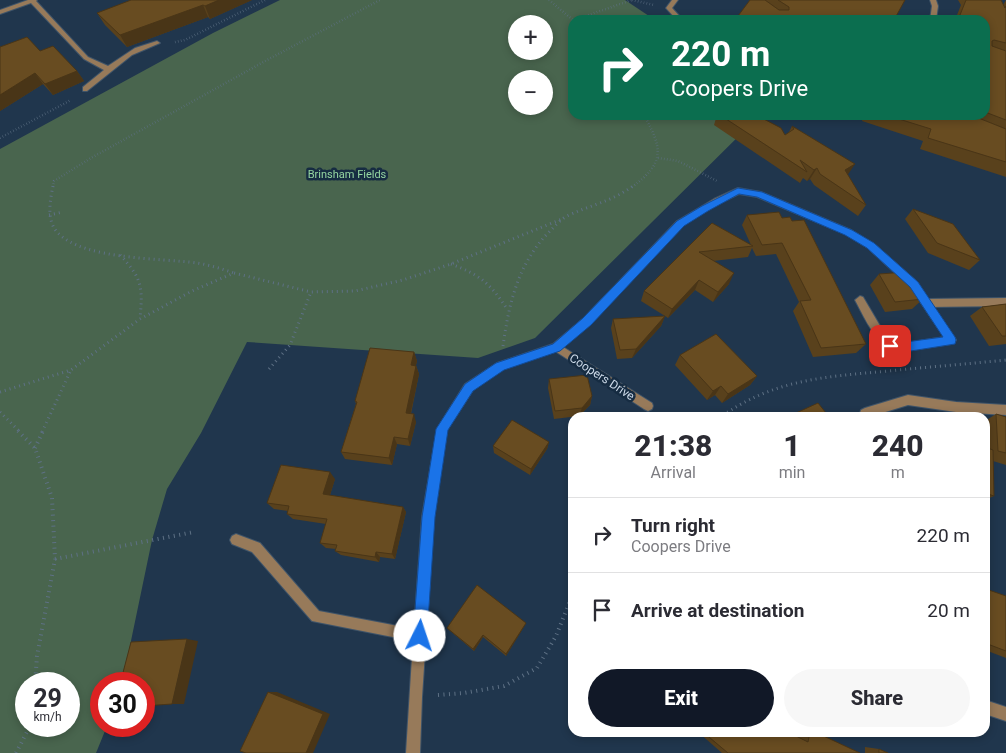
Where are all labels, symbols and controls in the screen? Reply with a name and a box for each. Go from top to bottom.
map controls [508,15,553,115]
button: + [508,15,553,60]
text: 220 m [671,34,770,75]
icon: right [588,35,653,100]
button: − [508,70,553,115]
text: Coopers Drive [671,76,808,101]
park label: Brinsham Fields [308,168,387,181]
pin [869,325,911,367]
icon: arrive [876,332,904,360]
street label: Coopers Drive [567,351,637,403]
text: 21:38 [634,428,712,463]
text: 1 [783,428,801,463]
text: 240 [872,428,924,463]
text: Arrival [651,463,696,482]
text: min [779,463,805,482]
text: m [891,463,905,482]
text: Turn right [631,514,715,537]
icon: right [588,521,616,549]
text: 220 m [917,524,970,547]
text: Coopers Drive [631,537,731,556]
icon: arrive [588,596,616,624]
text: Arrive at destination [631,599,804,622]
text: 20 m [927,599,970,622]
position arrow [393,609,445,661]
button: Exit [588,669,774,727]
button: Share [784,669,970,727]
speed limit sign: 30 [90,672,155,737]
text: 29 [33,684,62,713]
text: km/h [33,710,62,724]

